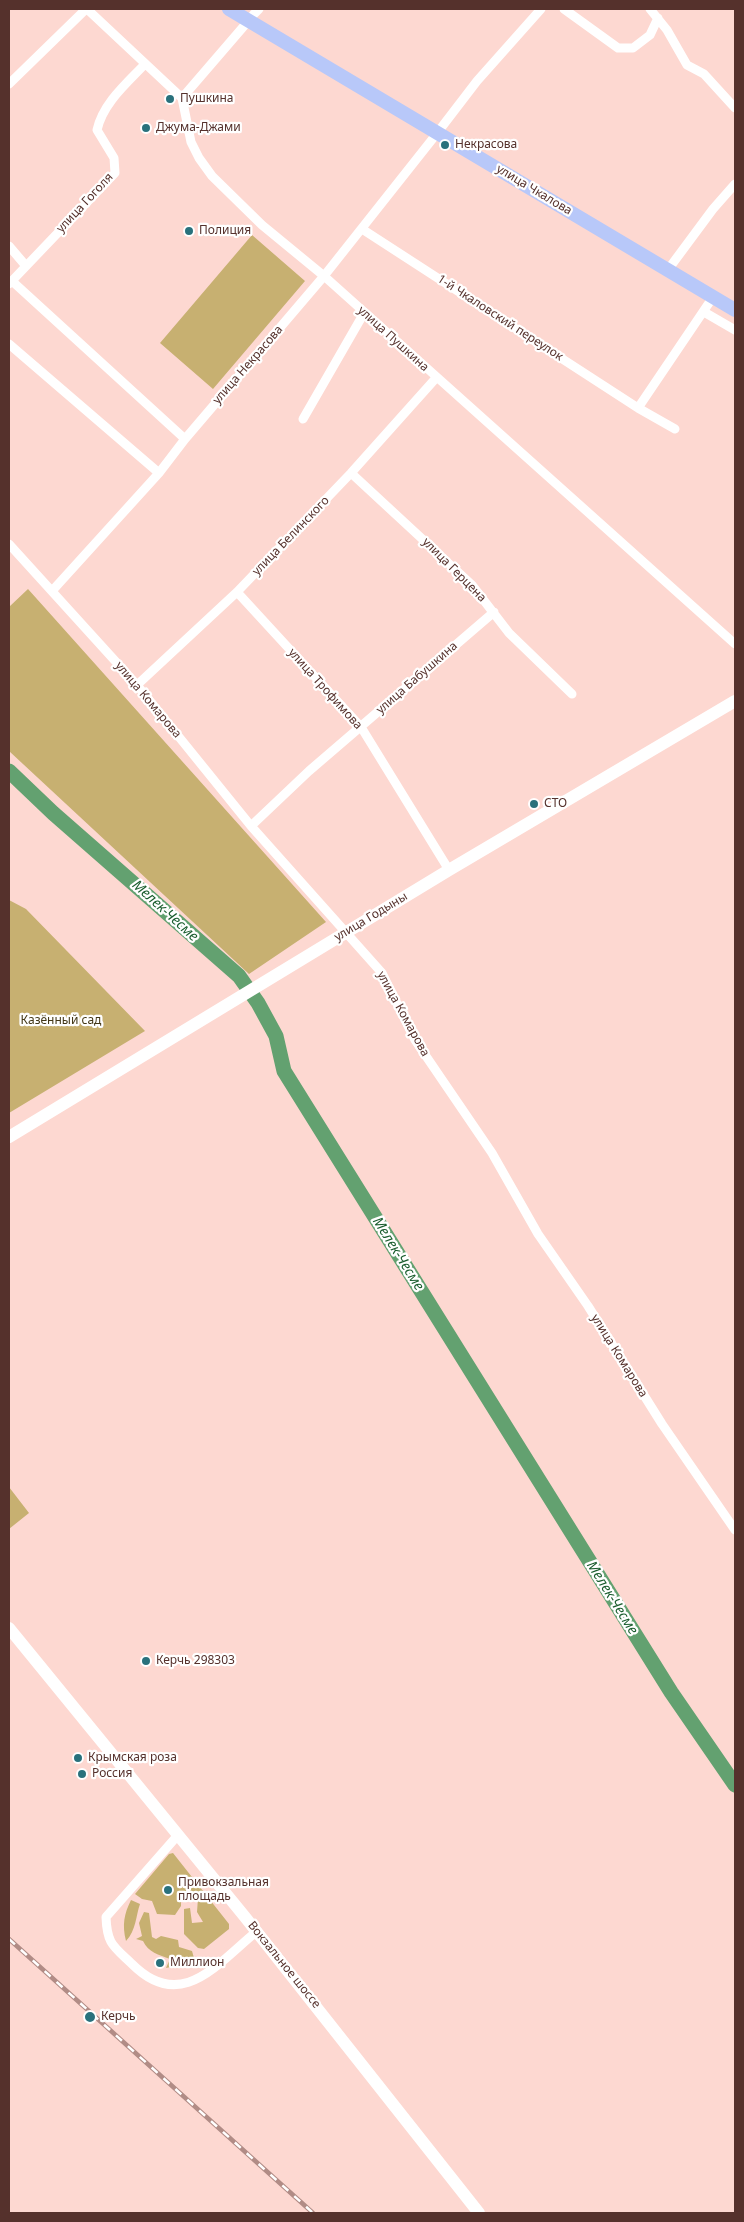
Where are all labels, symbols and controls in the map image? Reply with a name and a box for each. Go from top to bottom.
place label: Пушкина [180,92,233,106]
marker: Пушкина [164,93,176,105]
place label: Джума-Джами [156,121,241,135]
marker: Джума-Джами [140,122,152,134]
place label: Некрасова [455,138,517,152]
marker: Некрасова [439,139,451,151]
street label: улица Чкалова [494,162,574,218]
street label: улица Гоголя [54,170,116,236]
place label: Полиция [199,224,251,238]
marker: Полиция [183,225,195,237]
street label: 1-й Чкаловский переулок [434,272,566,364]
street label: улица Пушкина [355,303,431,375]
street label: улица Некрасова [210,323,286,407]
street label: улица Белинского [250,493,332,579]
street label: улица Герцена [419,535,489,605]
street label: улица Бабушкина [374,639,460,717]
street label: улица Трофимова [285,646,365,732]
street label: улица Комарова [112,659,184,741]
place label: СТО [544,797,567,811]
marker: СТО [528,798,540,810]
water label: Мелек-Чесме [129,877,201,945]
street label: улица Годыны [332,890,410,944]
street label: улица Комарова [374,969,432,1059]
park label: Казённый сад [21,1014,101,1028]
water label: Мелек-Чесме [369,1214,427,1294]
street label: улица Комарова [588,1312,650,1400]
water label: Мелек-Чесме [583,1558,641,1638]
place label: Керчь 298303 [156,1654,235,1668]
marker: Керчь 298303 [140,1655,152,1667]
place label: Крымская роза [88,1751,177,1765]
marker: Крымская роза [72,1752,84,1764]
place label: Россия [92,1767,132,1781]
marker: Россия [76,1768,88,1780]
place label: Привокзальная площадь [178,1876,269,1904]
marker: Привокзальная площадь [162,1884,174,1896]
street label: Вокзальное шоссе [245,1919,323,2011]
place label: Миллион [170,1956,224,1970]
marker: Миллион [154,1957,166,1969]
marker: Керчь [83,2010,97,2024]
place label: Керчь [101,2010,136,2024]

